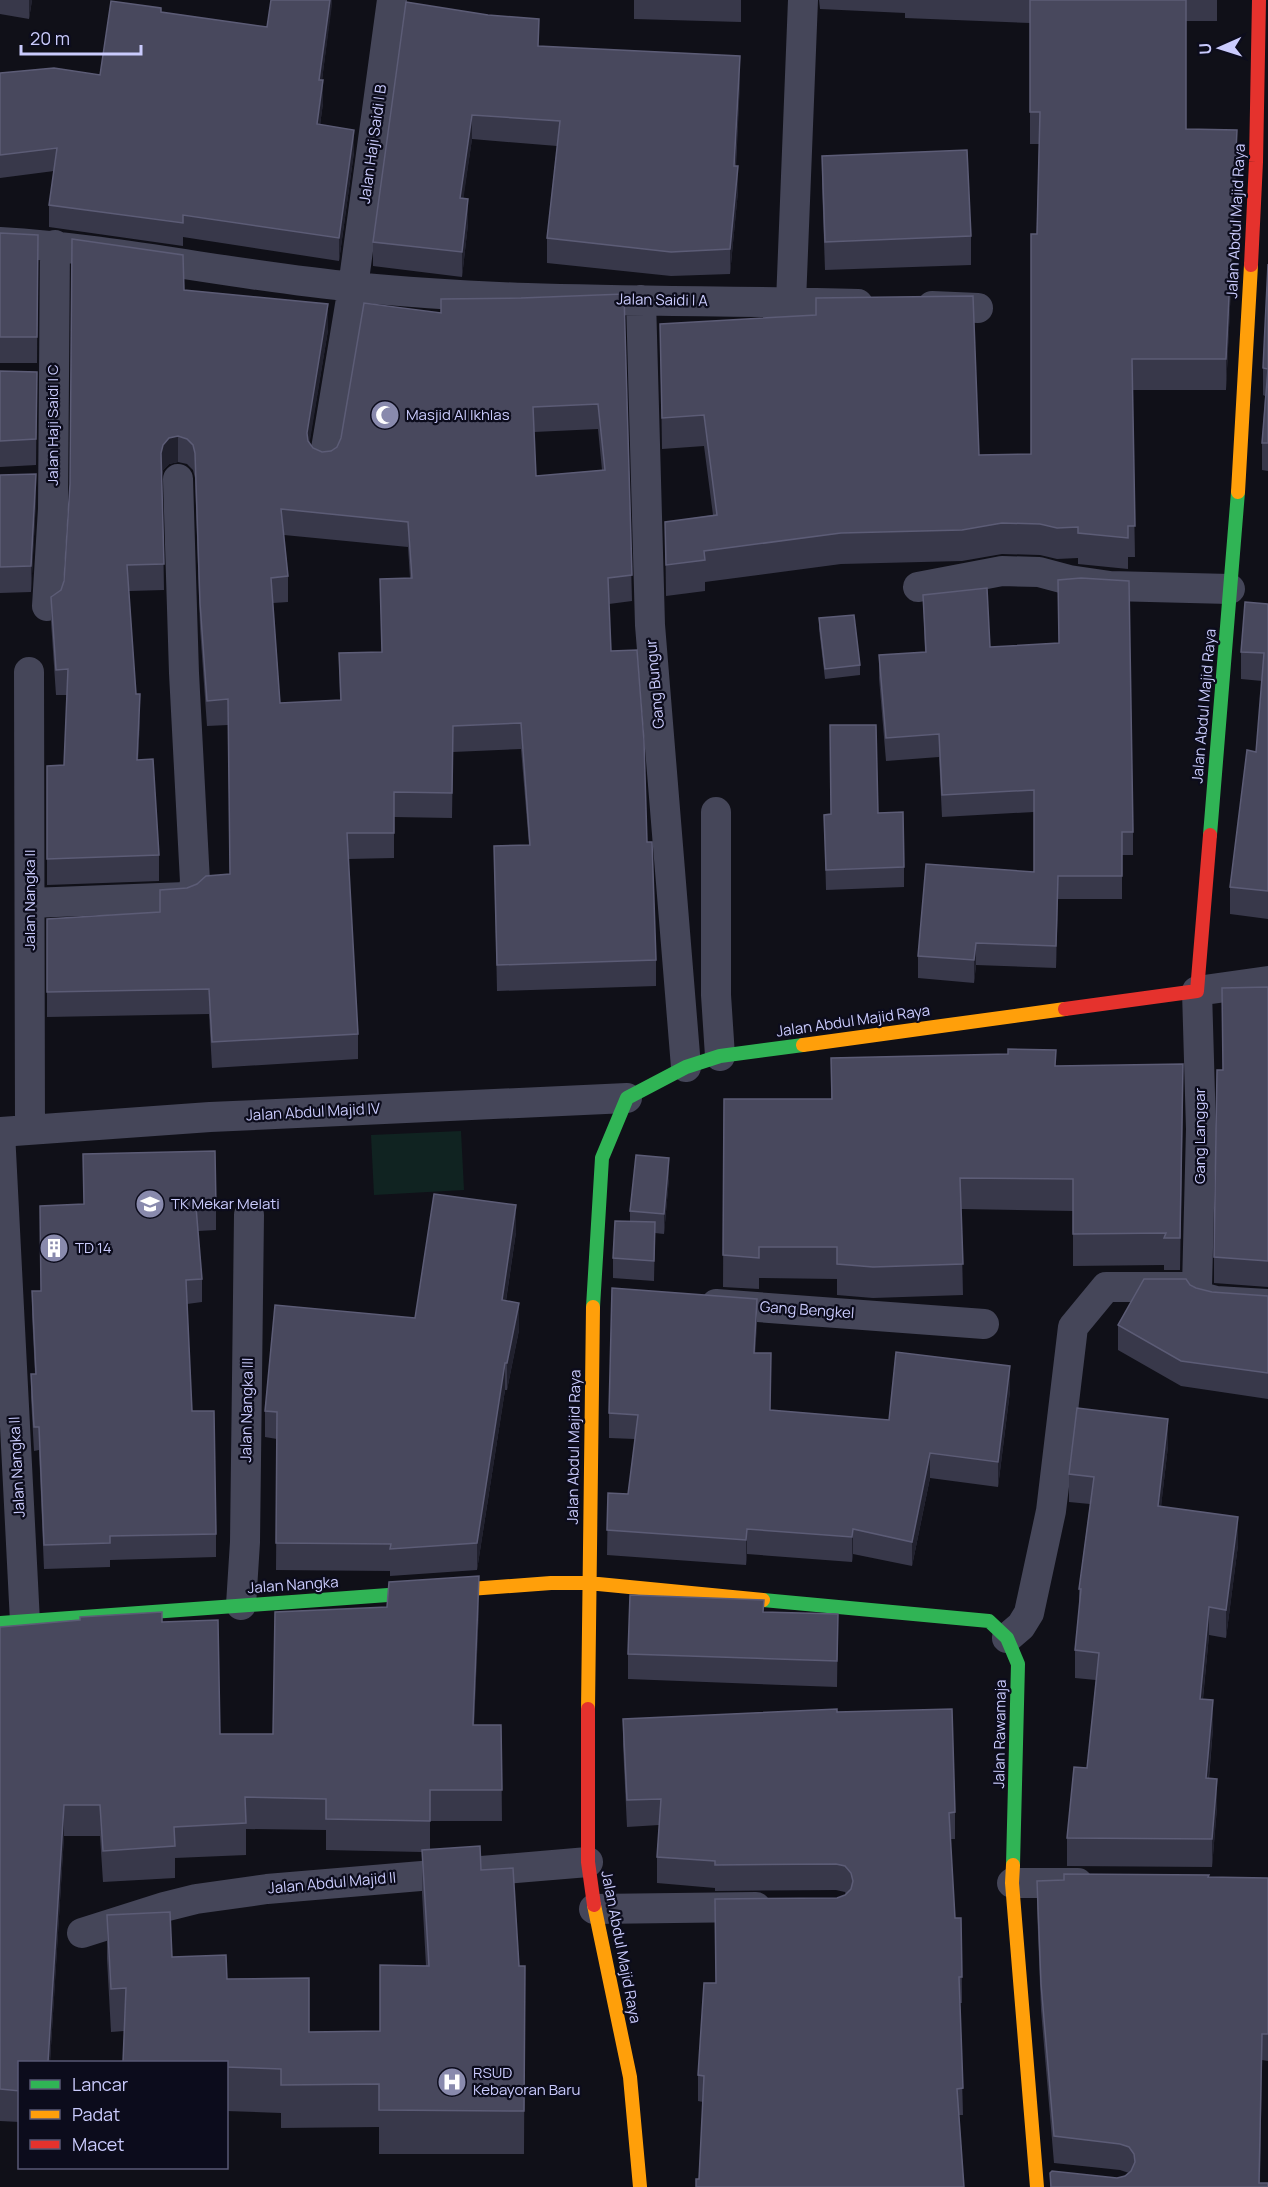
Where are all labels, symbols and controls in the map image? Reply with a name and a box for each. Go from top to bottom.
scale bar [21,18,141,56]
north arrow [1190,18,1250,78]
text: 20 m [30,26,70,50]
text: U [1194,42,1216,55]
street label: Jalan Haji Saidi I B [354,83,391,205]
street label: Jalan Abdul Majid Raya [1221,143,1250,299]
street label: Jalan Saidi I A [616,288,708,311]
street label: Jalan Haji Saidi I C [42,364,63,486]
mosque icon: Masjid Al Ikhlas [369,399,401,431]
place label: Masjid Al Ikhlas [406,404,510,425]
street label: Jalan Abdul Majid Raya [1186,628,1221,784]
street label: Gang Bungur [640,638,669,730]
street label: Jalan Nangka II [19,849,40,951]
street label: Jalan Abdul Majid Raya [775,999,931,1042]
street label: Gang Langgar [1189,1087,1210,1184]
street label: Jalan Abdul Majid IV [245,1097,381,1126]
school or university icon: TK Mekar Melati [134,1188,166,1220]
place label: TK Mekar Melati [171,1193,280,1214]
building icon: TD 14 [38,1232,70,1264]
place label: TD 14 [75,1237,112,1258]
street label: Gang Bengkel [759,1296,855,1323]
street label: Jalan Nangka III [235,1357,258,1463]
street label: Jalan Abdul Majid Raya [562,1369,585,1525]
street label: Jalan Nangka II [3,1416,30,1518]
street label: Jalan Nangka [247,1571,339,1598]
street label: Jalan Rawamaja [988,1679,1011,1789]
street label: Jalan Abdul Majid II [267,1866,397,1899]
street label: Jalan Abdul Majid Raya [596,1869,647,2025]
legend [18,2061,228,2169]
place label: RSUD Kebayoran Baru [473,2062,581,2100]
hospital icon: RSUD Kebayoran Baru [436,2066,468,2098]
text: Lancar [72,2072,129,2096]
text: Padat [72,2102,120,2126]
text: Macet [72,2132,125,2156]

